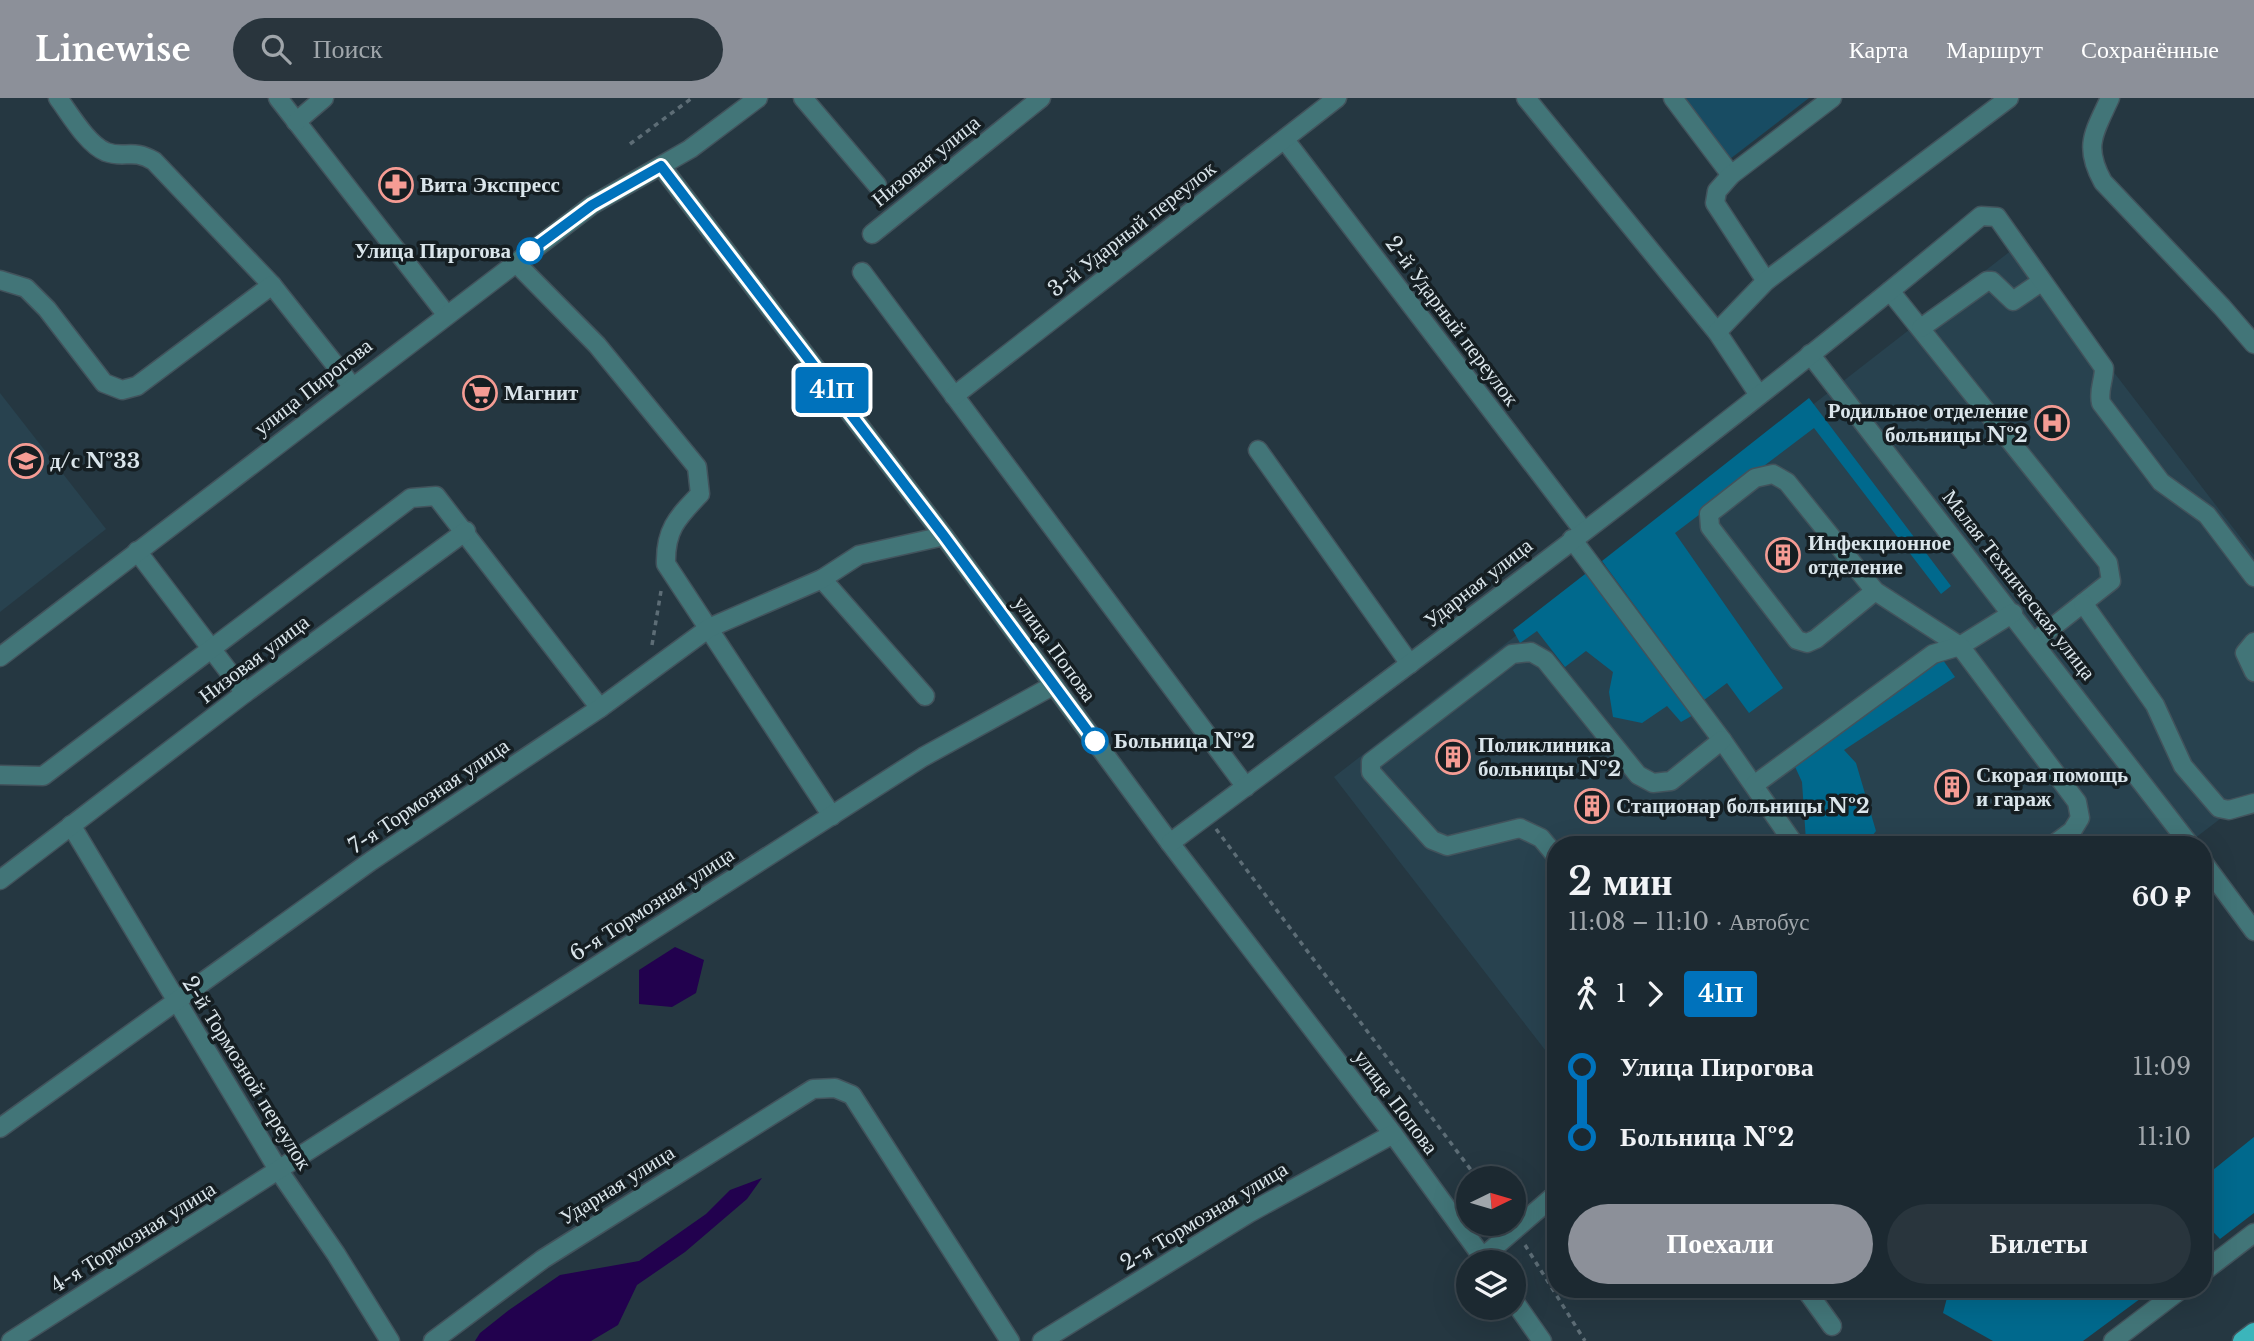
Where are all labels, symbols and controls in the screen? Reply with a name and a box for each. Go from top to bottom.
search box [233,18,723,81]
text: Linewise [35,29,191,70]
icon: search [257,30,295,68]
text: Поиск [313,33,383,65]
text: Карта [1849,35,1908,64]
text: Маршрут [1946,35,2043,64]
text: Сохранённые [2081,35,2219,64]
street label: Низовая улица [867,109,986,213]
street label: 3-й Ударный переулок [1043,155,1222,303]
pharmacy icon: Вита Экспресс [377,166,415,204]
place label: Вита Экспресс [420,172,560,198]
street label: 2-й Ударный переулок [1380,231,1525,412]
place label: Улица Пирогова [354,238,511,264]
marker: Улица Пирогова [517,238,543,264]
street label: улица Пирогова [249,332,378,441]
line badge: 41П [792,367,872,413]
supermarket icon: Магнит [461,374,499,412]
text: 41П [809,375,855,404]
place label: Магнит [504,380,579,406]
place label: Родильное отделение больницы №2 [1828,398,2028,448]
hospital icon: Родильное отделение больницы №2 [2033,404,2071,442]
school or university icon: д/с №33 [7,442,45,480]
place label: д/с №33 [50,448,140,474]
street label: Малая Техническая улица [1937,485,2102,686]
place label: Инфекционное отделение [1808,530,1951,580]
street label: Ударная улица [1419,532,1538,633]
building icon: Инфекционное отделение [1764,536,1802,574]
street label: улица Попова [1008,591,1102,707]
street label: Низовая улица [194,609,315,709]
marker: Больница №2 [1082,728,1108,754]
place label: Больница №2 [1114,728,1255,754]
street label: 7-я Тормозная улица [344,732,515,859]
place label: Поликлиника больницы №2 [1478,732,1621,782]
building icon: Поликлиника больницы №2 [1434,738,1472,776]
place label: Скорая помощь и гараж [1976,762,2128,812]
building icon: Скорая помощь и гараж [1933,768,1971,806]
building icon: Стационар больницы №2 [1573,787,1611,825]
place label: Стационар больницы №2 [1616,793,1870,819]
street label: 6-я Тормозная улица [565,841,740,967]
text: 2 мин [1568,858,1672,905]
text: 60 ₽ [2132,881,2191,913]
text: 11:08 – 11:10 · Автобус [1568,908,1809,936]
street label: 2-й Тормозной переулок [177,971,318,1175]
icon: walk [1568,975,1606,1013]
icon: forward [1636,975,1674,1013]
text: 41П [1698,979,1743,1008]
text: 1 [1616,980,1626,1008]
street label: улица Попова [1348,1045,1444,1160]
text: Улица Пирогова [1620,1051,1814,1083]
text: 11:09 [2133,1053,2191,1081]
text: Больница №2 [1620,1121,1794,1153]
text: 11:10 [2137,1123,2191,1151]
street label: Ударная улица [555,1139,680,1231]
street label: 2-я Тормозная улица [1116,1155,1293,1276]
north arrow [1456,1166,1526,1236]
map controls [1456,1166,1526,1320]
street label: 4-я Тормозная улица [46,1175,221,1298]
button: Поехали [1568,1204,1873,1284]
button: Билеты [1887,1204,2191,1284]
button: layers [1456,1250,1526,1320]

